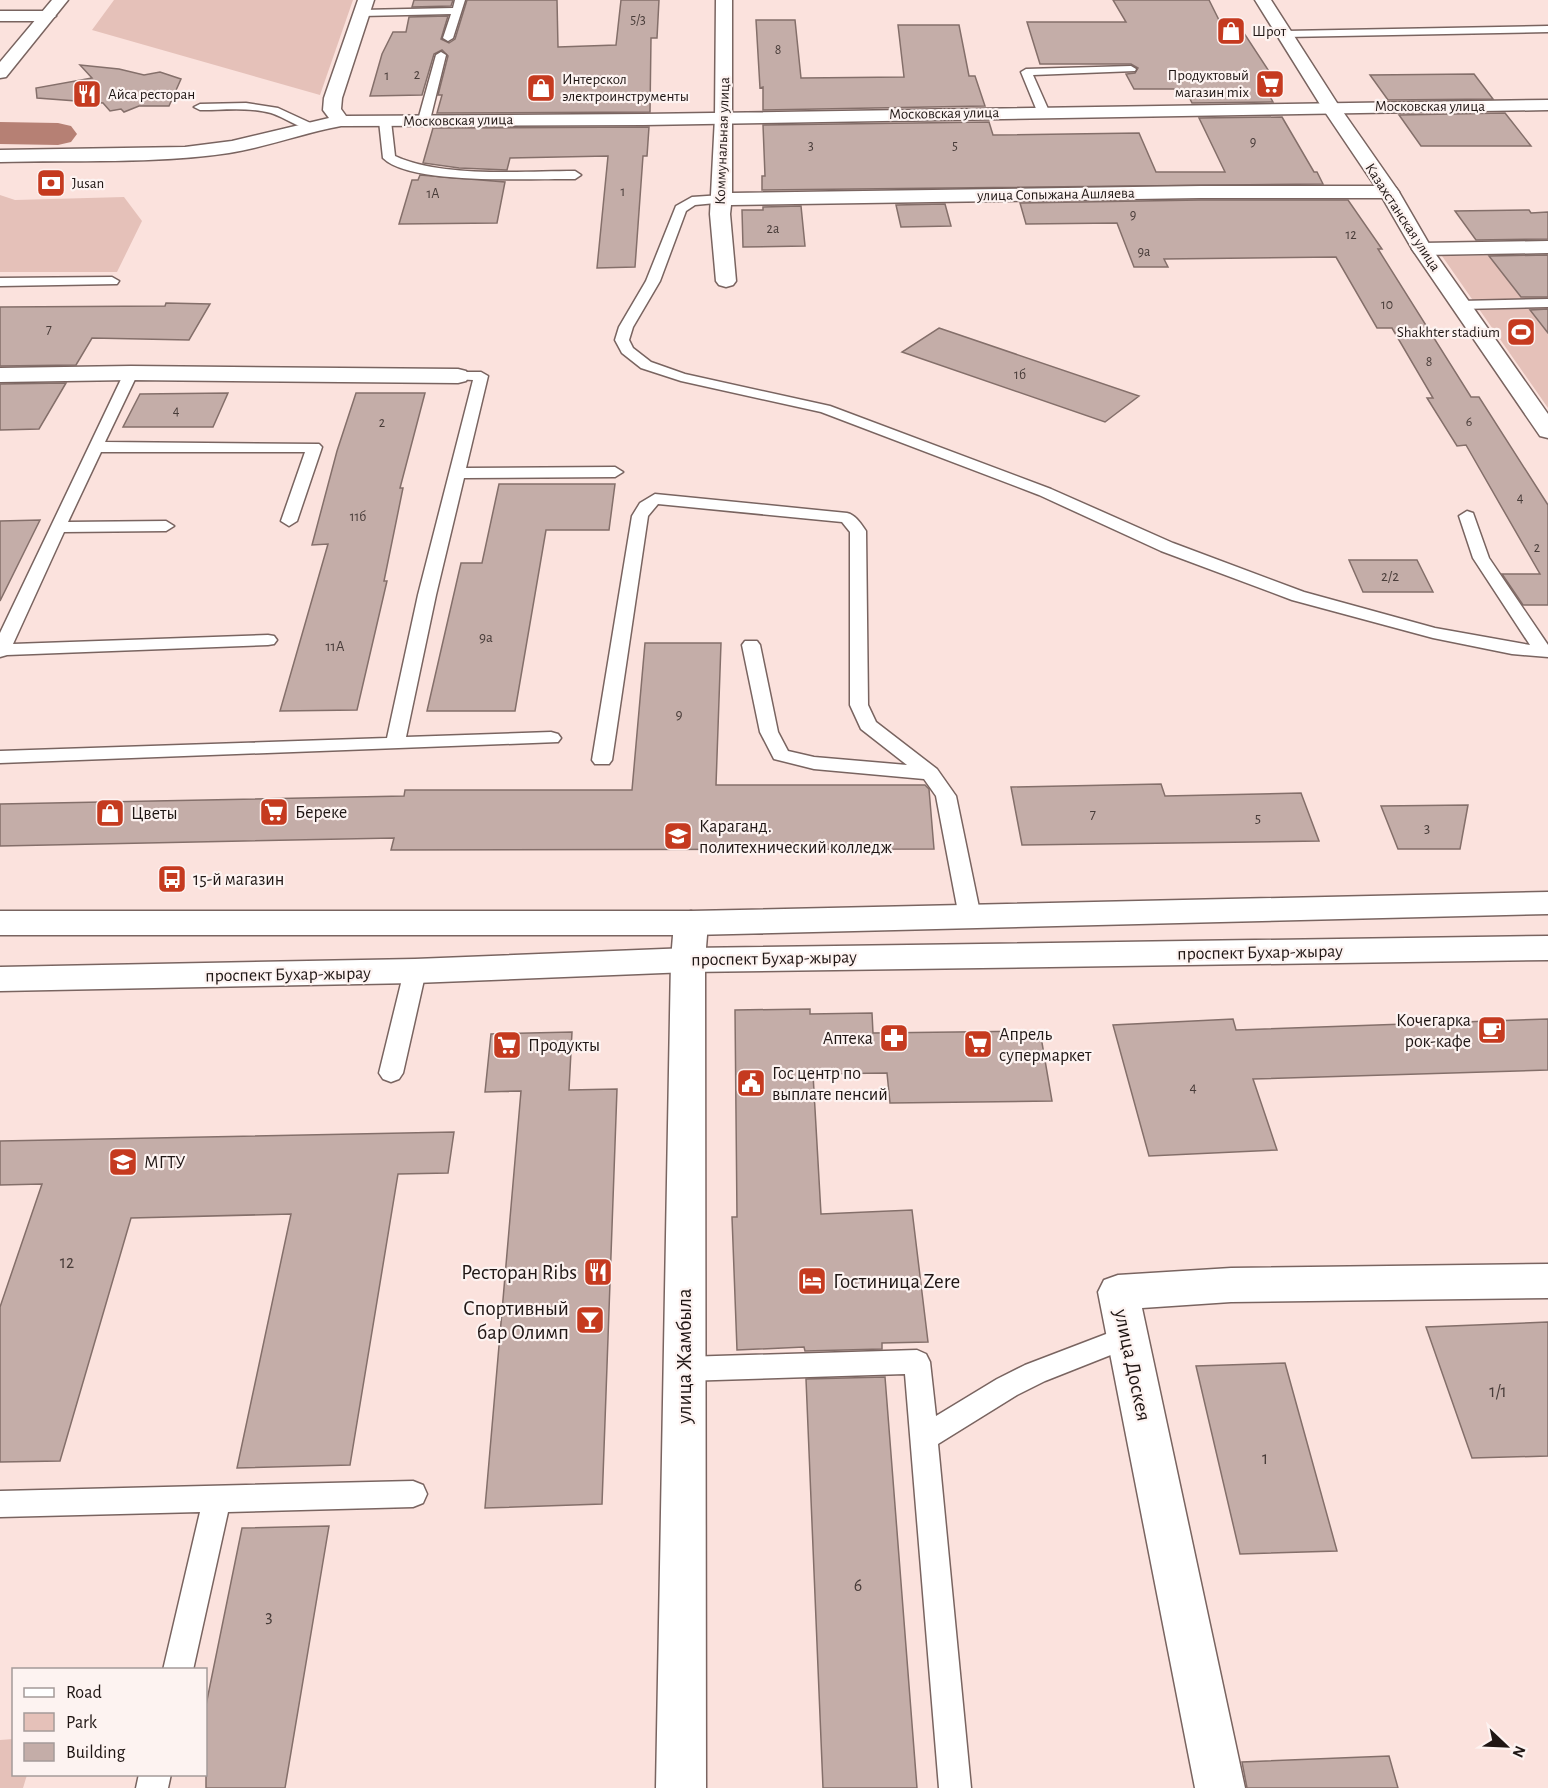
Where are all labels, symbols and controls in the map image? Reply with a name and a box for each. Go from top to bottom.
house number: 5/3 [630,13,646,27]
shop icon: Шрот [1215,15,1247,47]
place label: Шрот [1252,24,1287,39]
house number: 8 [775,43,781,57]
house number: 2 [414,68,420,82]
place label: Продуктовый магазин mix [1167,68,1249,100]
supermarket icon: Продуктовый магазин mix [1254,68,1286,100]
house number: 1 [385,69,389,83]
shop icon: Интерскол электроинструменты [525,72,557,104]
place label: Интерскол электроинструменты [562,72,689,104]
street label: Коммунальная улица [713,77,732,205]
restaurant icon: Айса ресторан [71,78,103,110]
place label: Айса ресторан [108,87,195,102]
street label: Московская улица [1375,99,1485,114]
street label: Московская улица [889,105,999,122]
street label: Московская улица [403,112,513,129]
house number: 9 [1250,135,1256,149]
house number: 3 [808,139,814,153]
house number: 5 [952,139,958,153]
street label: Казахстанская улица [1362,161,1443,274]
bank icon: Jusan [35,167,67,199]
place label: Jusan [72,176,104,191]
house number: 1 [621,185,625,199]
street label: улица Сопыжана Ашляева [976,186,1135,203]
house number: 1А [426,187,440,201]
house number: 9 [1130,208,1136,222]
house number: 2а [767,222,780,236]
house number: 12 [1345,228,1357,242]
house number: 9а [1138,245,1151,259]
house number: 10 [1381,298,1393,312]
sports icon: Shakhter stadium [1505,316,1537,348]
house number: 7 [46,322,52,336]
place label: Shakhter stadium [1397,325,1500,340]
house number: 8 [1426,355,1432,369]
house number: 1б [1014,368,1026,382]
house number: 4 [173,404,180,418]
house number: 6 [1466,415,1472,429]
house number: 2 [379,416,385,430]
house number: 4 [1517,491,1524,505]
house number: 11б [350,510,366,524]
house number: 2 [1534,541,1540,555]
house number: 2/2 [1381,569,1399,584]
house number: 9а [479,630,493,645]
house number: 11А [325,639,345,654]
house number: 9 [675,707,683,722]
supermarket icon: Береке [258,796,290,828]
shop icon: Цветы [94,797,126,829]
place label: Береке [295,804,347,822]
place label: Цветы [131,805,178,823]
house number: 7 [1090,807,1096,822]
house number: 5 [1255,811,1261,826]
place label: Караганд. политехнический колледж [699,818,892,857]
school or university icon: Караганд. политехнический колледж [662,820,694,852]
house number: 3 [1424,821,1430,836]
bus stop icon: 15-й магазин [156,863,188,895]
place label: 15-й магазин [193,871,284,889]
street label: проспект Бухар-жырау [1177,943,1343,963]
street label: проспект Бухар-жырау [691,949,857,969]
street label: проспект Бухар-жырау [205,965,371,985]
place label: Кочегарка рок-кафе [1396,1012,1471,1051]
cafe icon: Кочегарка рок-кафе [1476,1014,1508,1046]
pharmacy icon: Аптека [878,1022,910,1054]
place label: Апрель супермаркет [999,1026,1092,1065]
supermarket icon: Апрель супермаркет [962,1028,994,1060]
supermarket icon: Продукты [491,1029,523,1061]
place label: Аптека [823,1030,873,1048]
place label: Продукты [528,1037,600,1055]
place label: Гос центр по выплате пенсий [772,1065,888,1104]
public building icon: Гос центр по выплате пенсий [735,1067,767,1099]
house number: 4 [1189,1080,1197,1095]
school or university icon: МГТУ [107,1146,139,1178]
place label: МГТУ [144,1154,185,1172]
house number: 12 [60,1254,74,1272]
restaurant icon: Ресторан Ribs [582,1256,614,1288]
place label: Ресторан Ribs [461,1262,577,1283]
hotel icon: Гостиница Zere [796,1265,828,1297]
place label: Гостиница Zere [833,1271,960,1292]
street label: улица Жамбыла [674,1288,695,1425]
place label: Спортивный бар Олимп [463,1298,569,1343]
bar icon: Спортивный бар Олимп [574,1304,606,1336]
street label: улица Доскея [1110,1306,1155,1423]
house number: 1/1 [1489,1383,1507,1401]
house number: 1 [1262,1450,1268,1468]
house number: 6 [854,1577,862,1595]
house number: 3 [265,1608,273,1626]
legend [12,1668,207,1776]
text: Road [66,1684,102,1702]
text: Park [66,1714,98,1732]
north arrow [1476,1716,1536,1776]
text: N [1509,1743,1528,1760]
text: Building [66,1744,126,1762]

